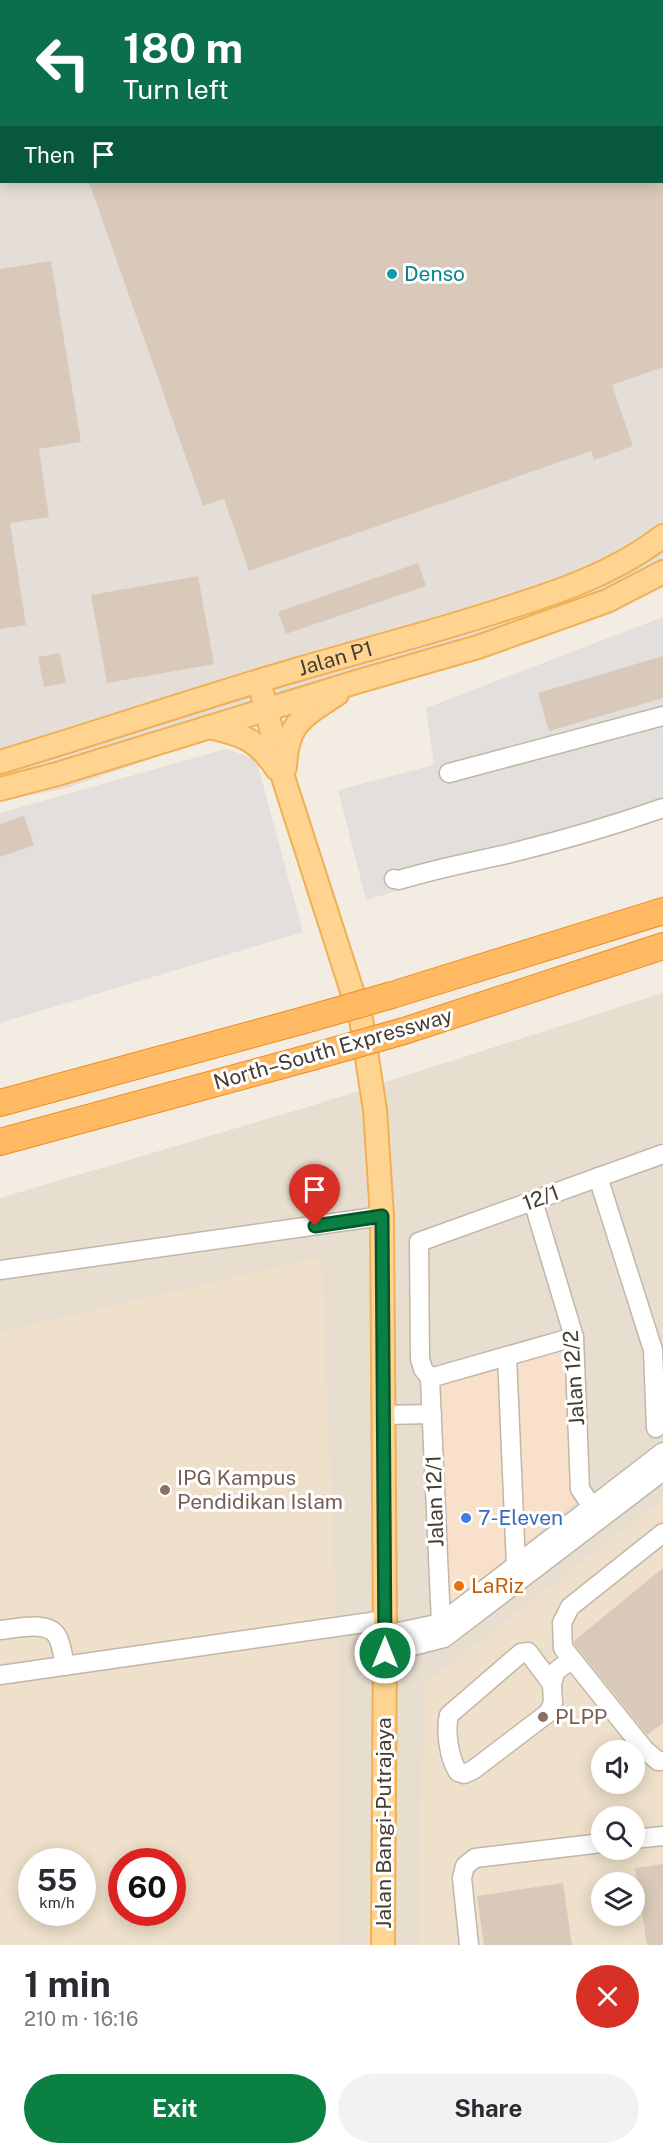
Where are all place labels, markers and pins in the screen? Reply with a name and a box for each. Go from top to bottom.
place label: Denso [404,261,465,286]
marker: Denso [385,267,399,281]
pin [289,1164,340,1226]
place label: IPG Kampus Pendidikan Islam [177,1465,343,1514]
marker: IPG Kampus Pendidikan Islam [158,1483,172,1497]
place label: 7-Eleven [478,1505,563,1530]
marker: 7-Eleven [459,1511,473,1525]
place label: LaRiz [471,1573,524,1598]
marker: LaRiz [452,1579,466,1593]
place label: PLPP [555,1704,607,1729]
marker: PLPP [536,1710,550,1724]

